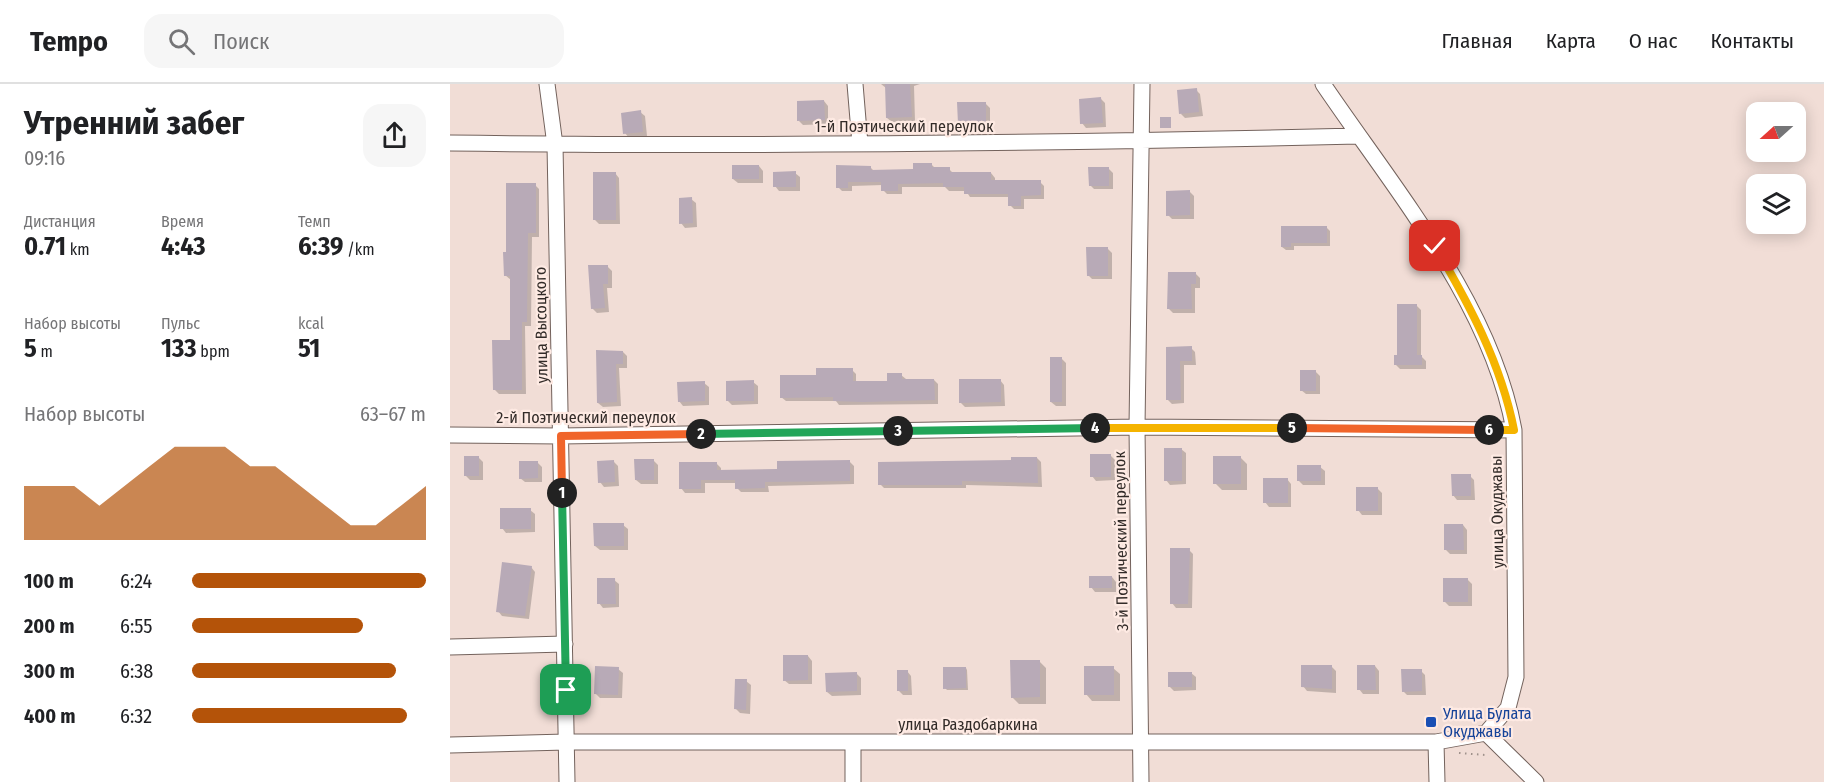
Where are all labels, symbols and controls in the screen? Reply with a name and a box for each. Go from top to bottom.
search box [144,14,564,68]
text: Tempo [30,25,108,58]
icon: search [165,25,198,58]
text: Поиск [213,28,269,55]
text: Главная [1442,28,1513,54]
text: Карта [1546,28,1596,54]
text: О нас [1629,28,1677,54]
text: Контакты [1710,28,1794,54]
north arrow [1746,102,1806,162]
map controls [1746,102,1806,234]
text: Утренний забег [24,103,244,143]
button: share [363,104,426,167]
street label: 1-й Поэтический переулок [815,117,994,136]
text: 09:16 [24,146,65,170]
button: layers [1746,174,1806,234]
text: Дистанция [24,212,96,231]
text: Время [161,212,204,231]
text: Темп [298,212,331,231]
pin [1409,220,1460,271]
icon: check [1418,229,1451,262]
text: 0.71 [24,231,66,262]
text: 4:43 [161,231,206,262]
text: 6:39 [298,231,343,262]
text: km [66,240,90,259]
text: /km [343,240,375,259]
street label: улица Высоцкого [530,267,552,383]
text: Набор высоты [24,314,121,333]
text: Пульс [161,314,200,333]
text: kcal [298,314,324,333]
text: 5 [24,333,37,364]
text: 133 [161,333,197,364]
text: 51 [298,333,320,364]
text: m [37,342,53,361]
text: bpm [197,342,230,361]
text: Набор высоты [24,402,145,426]
text: 63–67 m [360,402,426,426]
street label: 2-й Поэтический переулок [496,408,676,427]
pin: 4 [1080,413,1110,443]
pin: 5 [1277,413,1307,443]
pin: 6 [1474,415,1504,445]
pin: 3 [883,416,913,446]
text: 4 [1091,418,1099,437]
text: 5 [1288,418,1296,437]
pin: 2 [686,419,716,449]
text: 6 [1485,420,1493,439]
text: 3 [894,421,902,440]
text: 2 [697,424,705,443]
street label: 3-й Поэтический переулок [1110,450,1132,631]
street label: улица Окуджавы [1487,455,1507,569]
pin: 1 [547,478,577,508]
text: 1 [559,483,565,502]
text: 100 m [24,569,74,593]
text: 6:24 [120,569,152,593]
text: 200 m [24,614,75,638]
text: 6:55 [120,614,153,638]
text: 300 m [24,659,75,683]
text: 6:38 [120,659,153,683]
pin [540,664,591,715]
icon: arrive [549,673,582,706]
text: 400 m [24,704,76,728]
text: 6:32 [120,704,152,728]
place label: Улица Булата Окуджавы [1442,704,1532,741]
street label: улица Раздобаркина [898,715,1038,734]
marker: Улица Булата Окуджавы [1424,715,1438,729]

